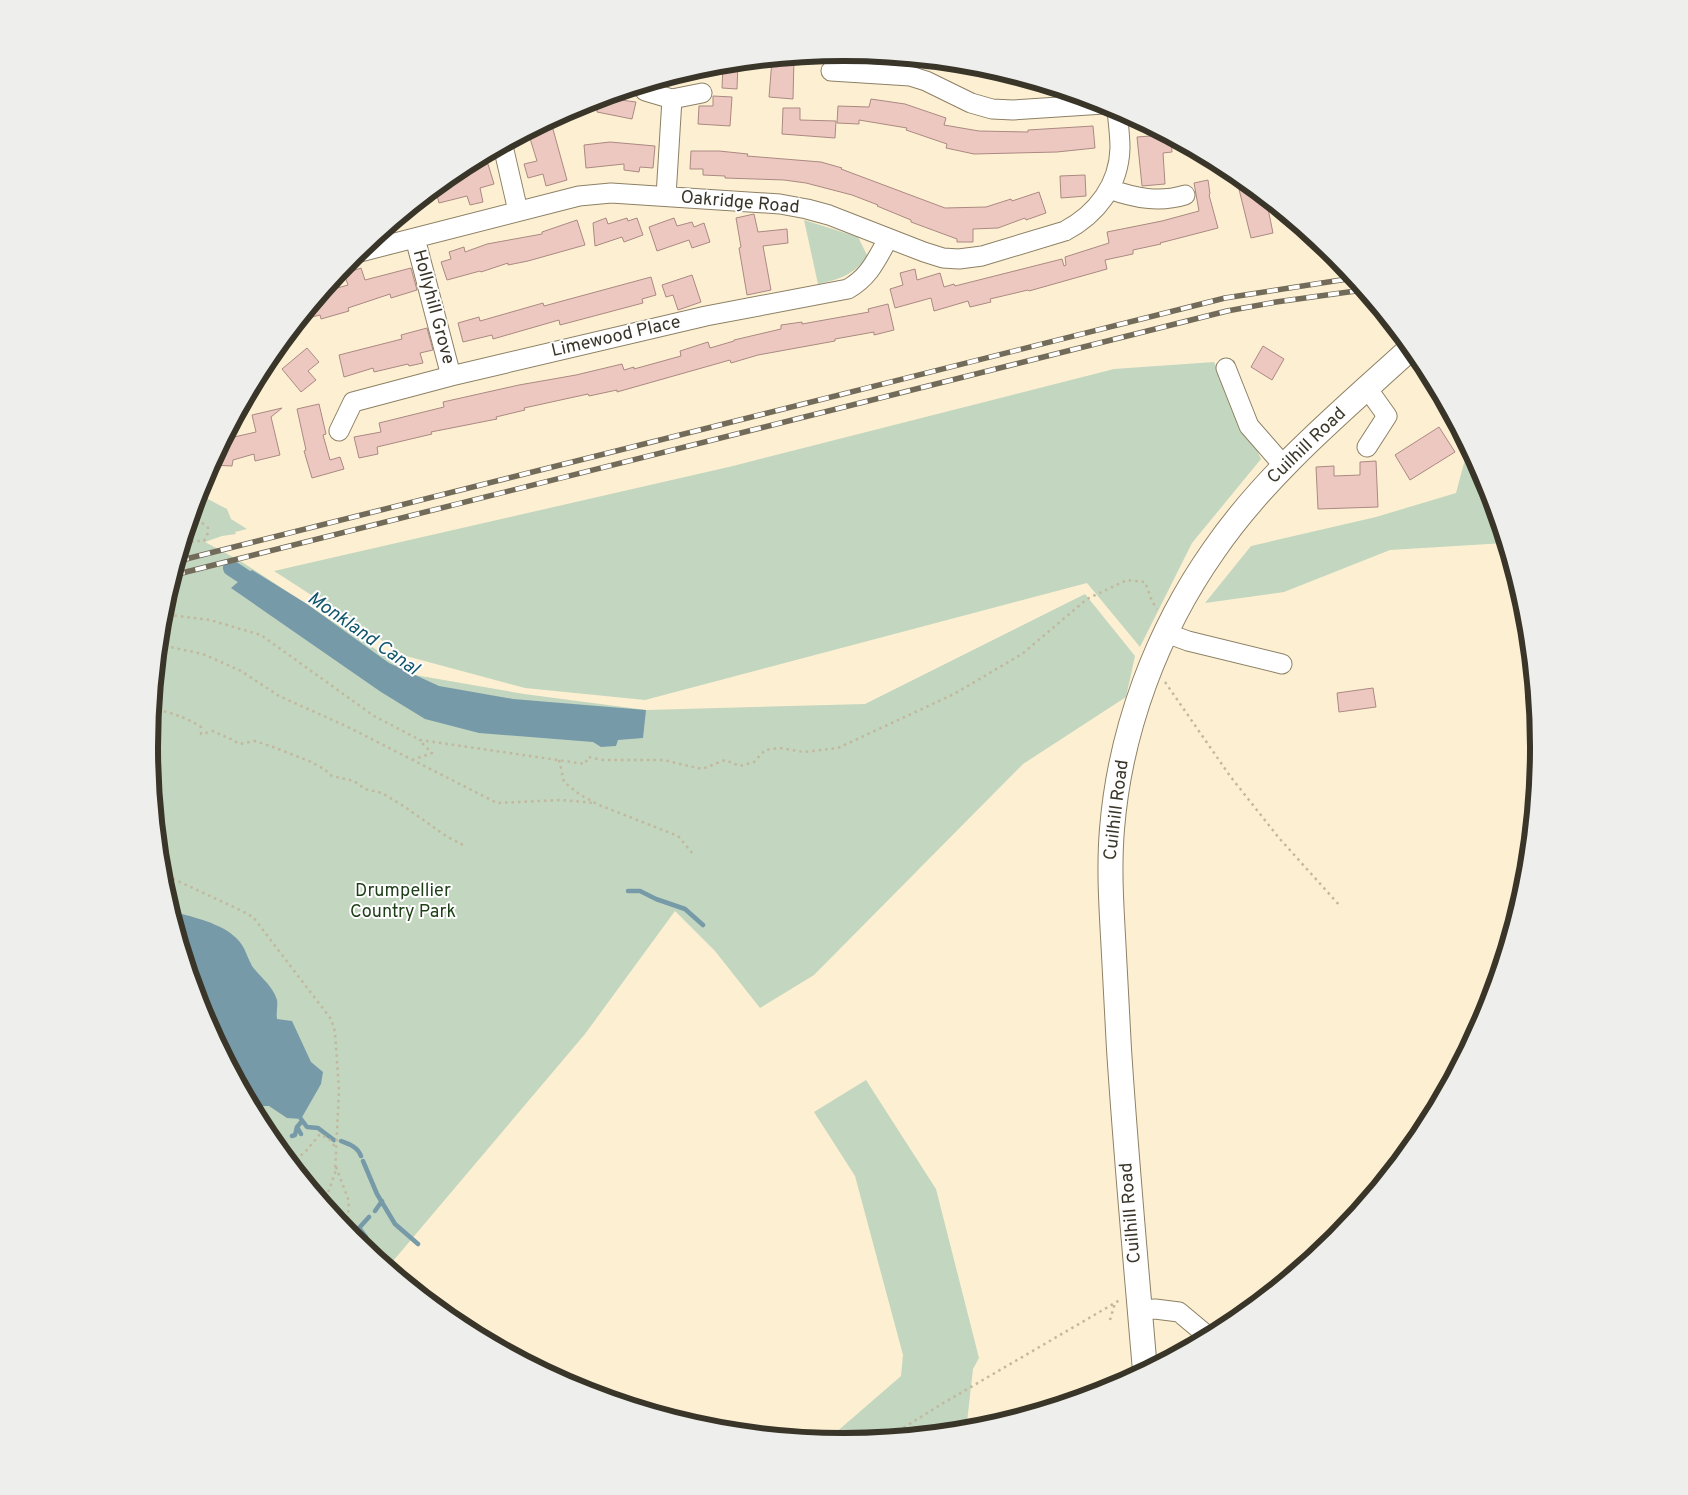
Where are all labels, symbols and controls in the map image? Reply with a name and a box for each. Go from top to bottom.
street label: Oakridge Road [680,186,800,220]
street label: Hollyhill Grove [407,247,459,367]
street label: Limewood Place [549,311,683,363]
street label: Cuilhill Road [1263,403,1351,489]
water label: Monkland Canal [303,587,424,682]
street label: Cuilhill Road [1099,758,1135,862]
park label: Drumpellier Country Park [350,880,456,924]
street label: Cuilhill Road [1115,1162,1147,1264]

